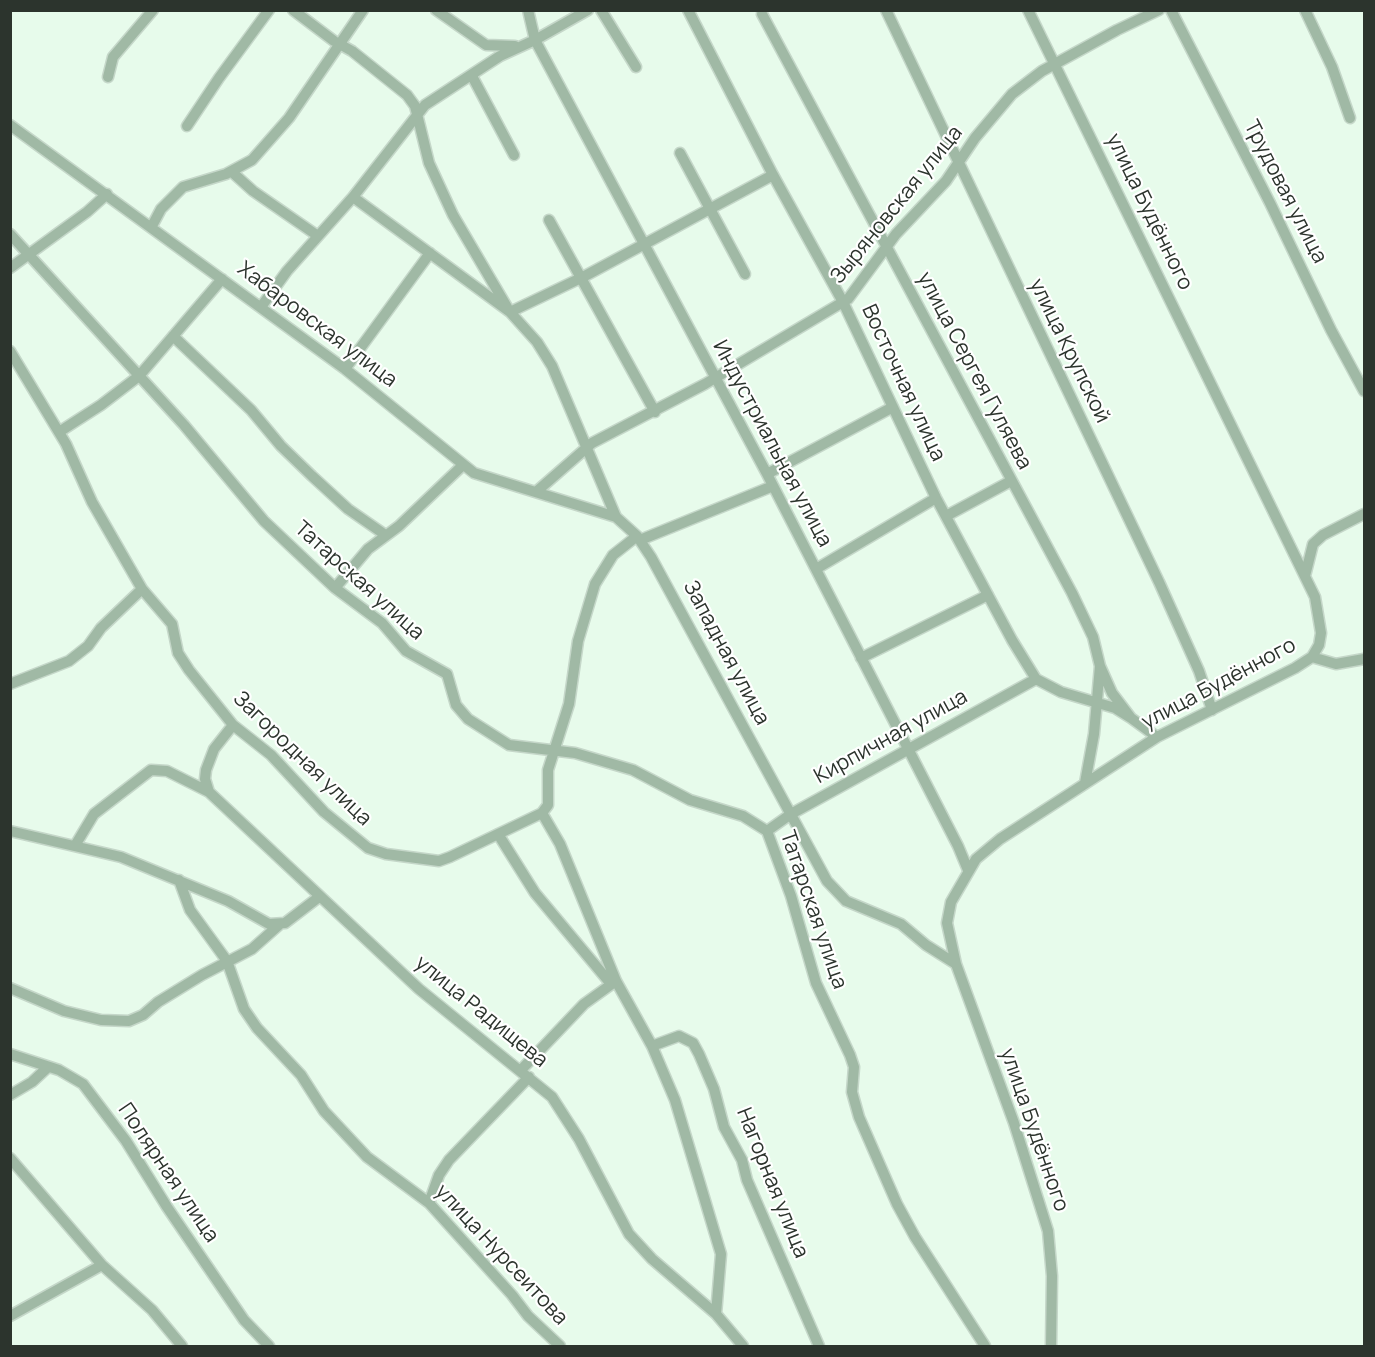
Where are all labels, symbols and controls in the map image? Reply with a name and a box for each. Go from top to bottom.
street label: Трудовая улица [1238,116,1332,268]
street label: Зыряновская улица [826,121,968,289]
street label: улица Будённого [1100,130,1198,294]
street label: Хабаровская улица [232,257,402,393]
street label: улица Сергея Гуляева [911,268,1037,474]
street label: улица Крупской [1023,275,1115,427]
street label: Восточная улица [856,301,950,465]
street label: Индустриальная улица [707,336,837,552]
street label: Татарская улица [289,516,429,646]
street label: Западная улица [677,577,775,729]
street label: улица Будённого [1138,633,1300,735]
street label: Кирпичная улица [810,684,972,790]
street label: Загородная улица [228,686,376,832]
street label: Татарская улица [774,827,852,993]
street label: улица Радищева [409,951,553,1073]
street label: улица Будённого [994,1045,1074,1215]
street label: Полярная улица [112,1099,224,1247]
street label: Нагорная улица [730,1104,814,1262]
street label: улица Нурсеитова [429,1179,573,1331]

